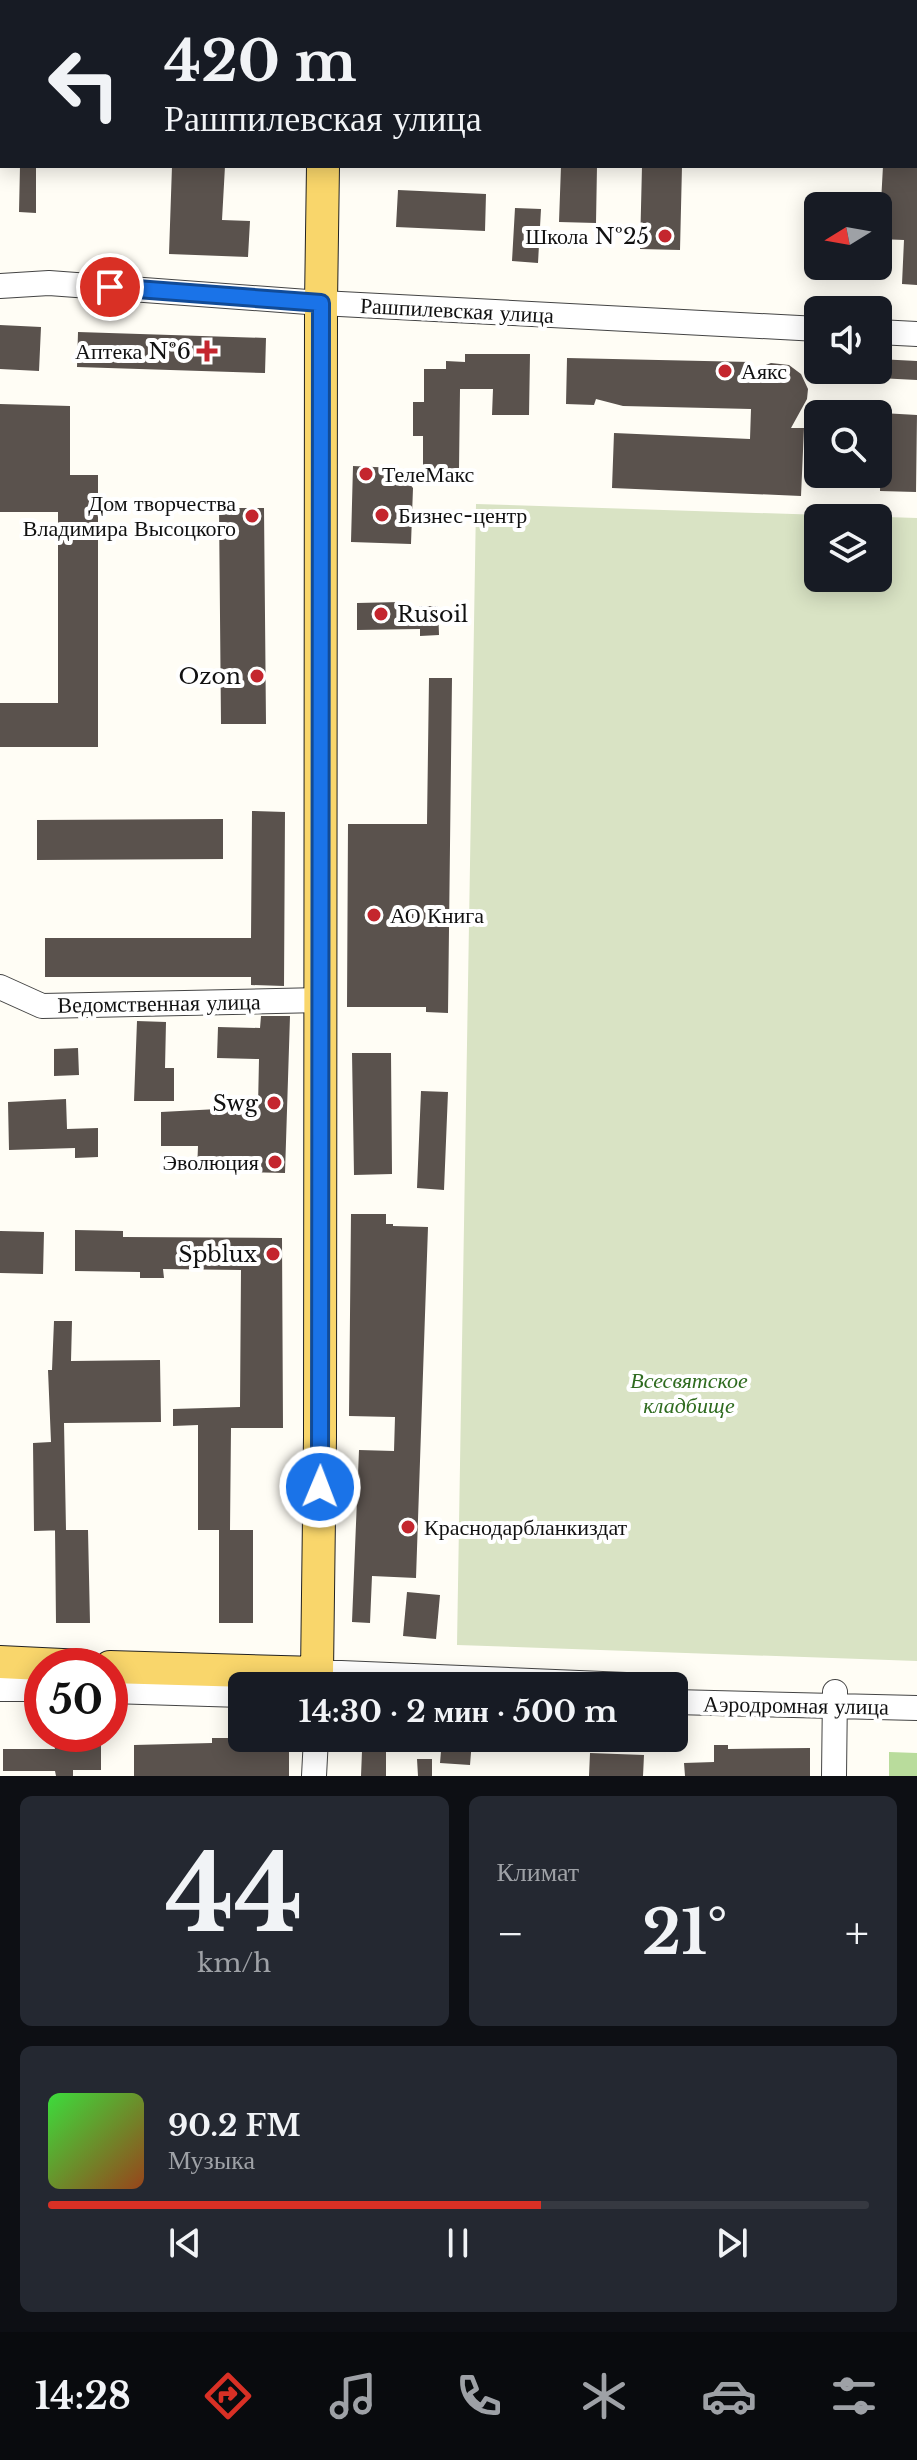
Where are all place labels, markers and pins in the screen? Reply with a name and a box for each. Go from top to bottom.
place label: Школа №25 [525,223,649,250]
marker: Школа №25 [656,227,674,245]
pin [76,253,144,321]
place label: Аптека №6 [75,338,191,365]
marker: Аптека №6 [198,342,216,360]
place label: Аякс [741,358,787,385]
marker: Аякс [716,362,734,380]
place label: ТелеМакс [382,461,475,488]
marker: ТелеМакс [357,465,375,483]
place label: Дом творчества Владимира Высоцкого [23,490,236,542]
place label: Бизнес-центр [398,502,527,529]
marker: Бизнес-центр [373,506,391,524]
marker: Дом творчества Владимира Высоцкого [243,507,261,525]
place label: Rusoil [397,601,468,628]
marker: Rusoil [372,605,390,623]
place label: Ozon [179,663,241,690]
marker: Ozon [248,667,266,685]
place label: АО Книга [390,902,484,929]
marker: АО Книга [365,906,383,924]
place label: Swg [213,1090,259,1117]
marker: Swg [265,1094,283,1112]
place label: Эволюция [162,1149,259,1176]
marker: Эволюция [266,1153,284,1171]
place label: Spblux [178,1241,258,1268]
marker: Spblux [264,1245,282,1263]
place label: Краснодарбланкиздат [424,1514,628,1541]
marker: Краснодарбланкиздат [399,1518,417,1536]

